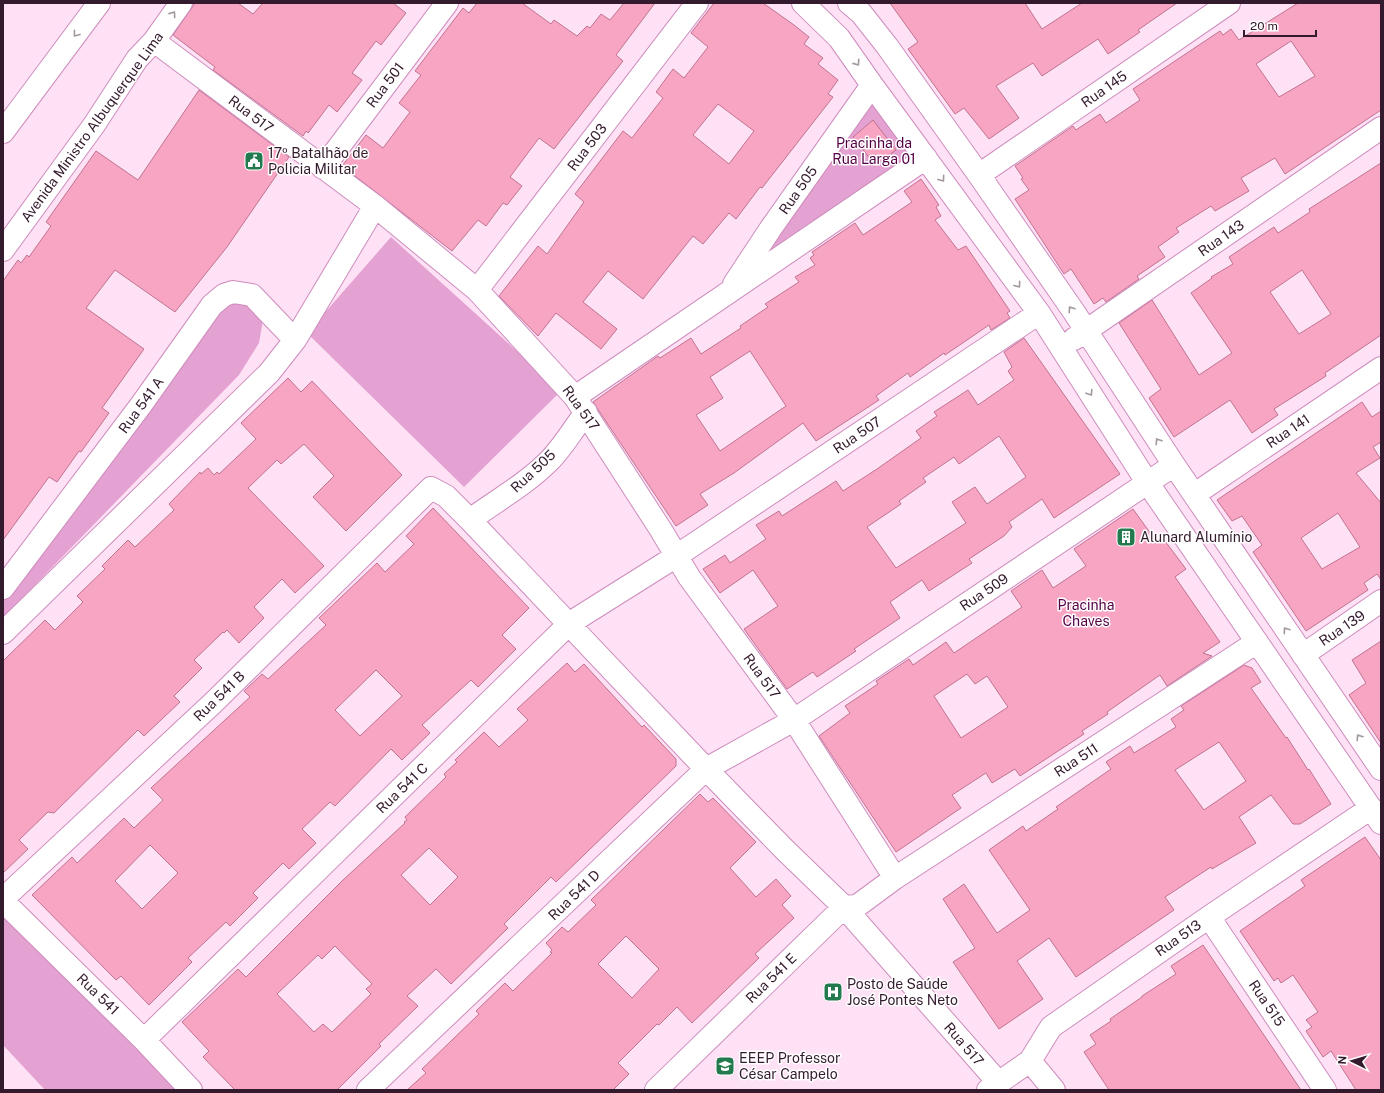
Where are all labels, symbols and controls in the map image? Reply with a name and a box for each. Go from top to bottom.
one-way arrow [168,11,176,18]
scale bar [1244,12,1316,38]
text: 20 m [1250,19,1278,33]
street label: Avenida Ministro Albuquerque Lima [18,29,166,225]
one-way arrow [74,30,81,37]
street label: Rua 501 [363,59,407,111]
one-way arrow [852,59,859,66]
street label: Rua 145 [1078,68,1130,110]
street label: Rua 517 [226,92,276,136]
street label: Rua 503 [564,120,610,174]
park label: Pracinha da Rua Larga 01 [832,135,916,167]
place label: 17º Batalhão de Policia Militar [268,145,369,177]
public building icon: 17º Batalhão de Policia Militar [243,150,265,172]
street label: Rua 505 [776,163,820,217]
one-way arrow [937,175,944,182]
street label: Rua 143 [1195,216,1247,259]
one-way arrow [1013,280,1020,287]
one-way arrow [1068,306,1076,313]
street label: Rua 541 A [115,374,167,436]
street label: Rua 517 [559,382,603,434]
one-way arrow [1086,389,1093,396]
street label: Rua 141 [1263,411,1313,451]
street label: Rua 507 [830,413,884,457]
one-way arrow [1155,438,1163,445]
street label: Rua 505 [507,446,559,496]
building icon: Alunard Alumínio [1115,526,1137,548]
place label: Alunard Alumínio [1140,529,1252,545]
street label: Rua 509 [957,570,1011,614]
park label: Pracinha Chaves [1058,597,1114,629]
street label: Rua 139 [1316,607,1368,649]
one-way arrow [1283,627,1291,634]
street label: Rua 517 [740,650,784,702]
street label: Rua 541 B [190,668,248,724]
one-way arrow [1356,734,1364,741]
street label: Rua 511 [1051,740,1101,780]
street label: Rua 541 C [373,760,431,816]
street label: Rua 541 D [545,867,603,923]
street label: Rua 513 [1152,916,1204,960]
street label: Rua 541 E [742,950,800,1006]
street label: Rua 541 [74,970,122,1018]
place label: Posto de Saúde José Pontes Neto [847,976,958,1008]
street label: Rua 515 [1246,977,1288,1029]
hospital icon: Posto de Saúde José Pontes Neto [822,981,844,1003]
street label: Rua 517 [941,1019,987,1069]
north arrow [1332,1041,1372,1081]
place label: EEEP Professor César Campelo [739,1050,840,1082]
school or university icon: EEEP Professor César Campelo [714,1055,736,1077]
text: N [1336,1055,1348,1065]

